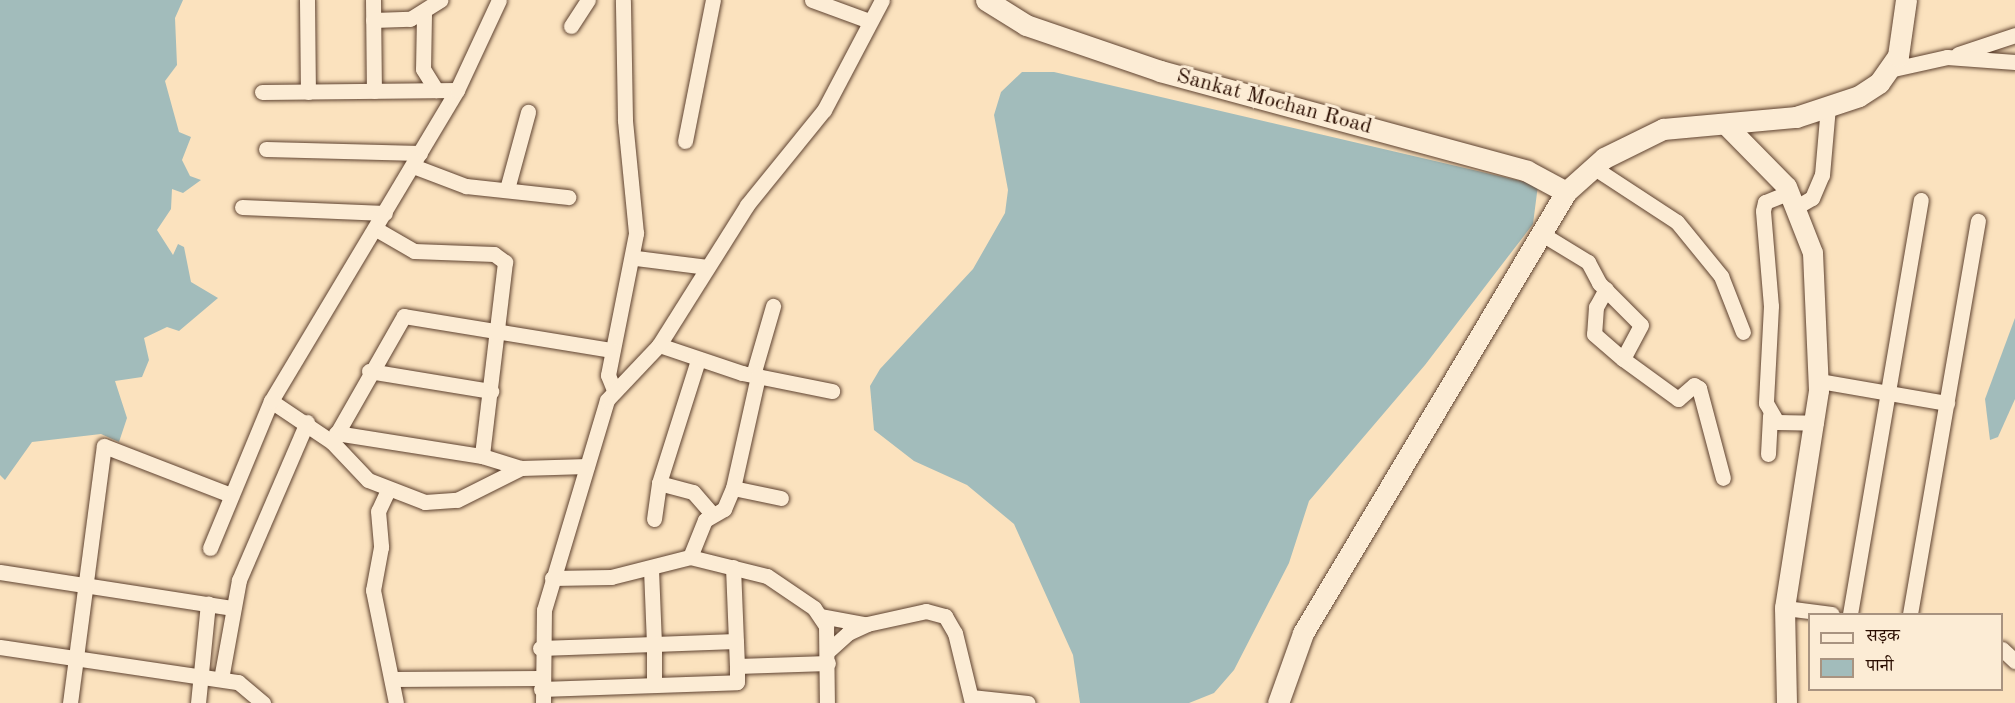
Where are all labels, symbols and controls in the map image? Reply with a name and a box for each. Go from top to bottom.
street label: Sankat Mochan Road [1173,63,1375,141]
legend [1808,613,2003,691]
text: सड़क [1866,627,1900,645]
text: पानी [1866,657,1893,675]

